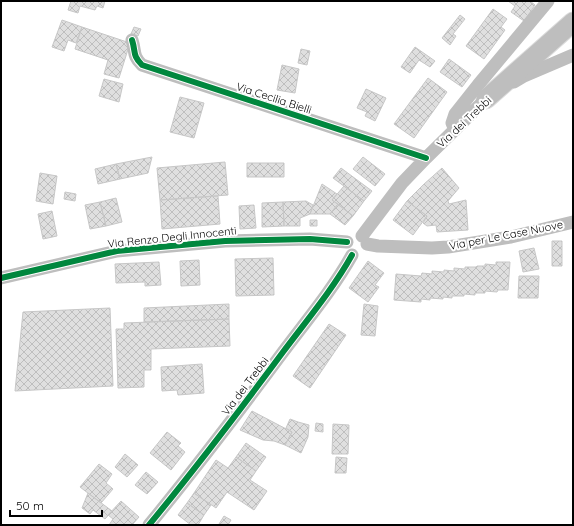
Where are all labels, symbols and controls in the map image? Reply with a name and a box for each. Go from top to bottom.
street label: Via Cecilia Bielli [235,79,313,117]
street label: Via dei Trebbi [434,93,494,151]
street label: Via per Le Case Nuove [448,217,564,253]
street label: Via Renzo Degli Innocenti [107,223,237,251]
street label: Via dei Trebbi [219,354,271,418]
scale bar [10,492,102,518]
text: 50 m [16,498,44,513]

